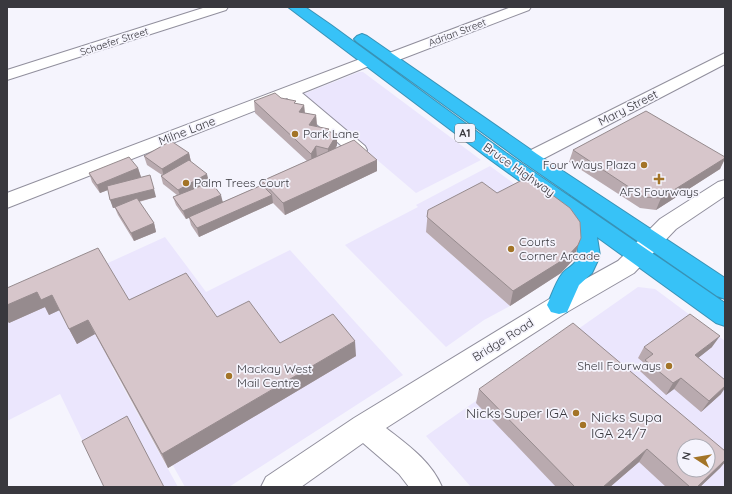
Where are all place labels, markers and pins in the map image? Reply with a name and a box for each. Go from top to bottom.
place label: Park Lane [303,126,359,141]
marker: Park Lane [290,129,300,139]
place label: Four Ways Plaza [543,157,636,172]
marker: Four Ways Plaza [639,160,649,170]
marker: AFS Fourways [654,174,664,184]
place label: Palm Trees Court [194,175,289,190]
marker: Palm Trees Court [181,178,191,188]
place label: AFS Fourways [619,184,699,199]
place label: Courts Corner Arcade [519,234,600,263]
marker: Courts Corner Arcade [506,244,516,254]
place label: Shell Fourways [577,358,661,373]
place label: Mackay West Mail Centre [237,361,312,390]
marker: Shell Fourways [664,361,674,371]
marker: Mackay West Mail Centre [224,371,234,381]
place label: Nicks Super IGA [466,404,568,422]
marker: Nicks Super IGA [571,408,581,418]
place label: Nicks Supa IGA 24/7 [591,408,662,442]
marker: Nicks Supa IGA 24/7 [578,420,588,430]

